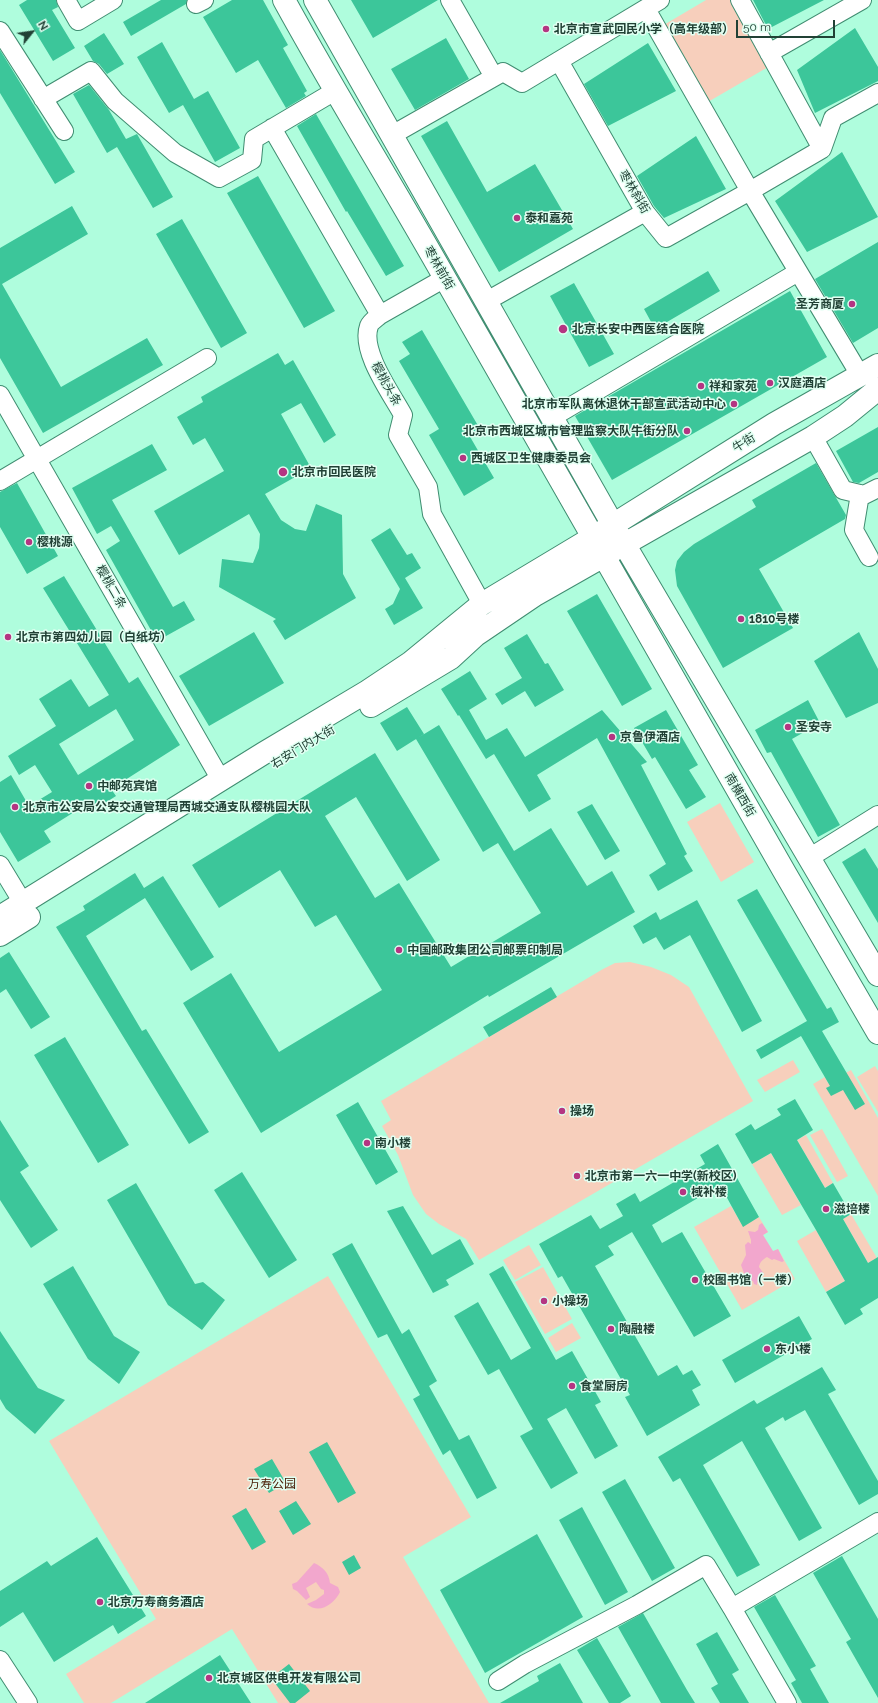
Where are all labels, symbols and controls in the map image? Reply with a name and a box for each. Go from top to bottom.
north arrow [12,12,52,52]
scale bar [738,12,837,38]
text: N [35,19,51,33]
text: 50 m [743,20,771,34]
place label: 北京市宣武回民小学（高年级部） [554,22,734,36]
marker: 北京市宣武回民小学（高年级部） [541,24,551,34]
street label: 枣林斜街 [615,168,653,216]
place label: 泰和嘉苑 [525,211,573,225]
marker: 泰和嘉苑 [512,213,522,223]
street label: 枣林前街 [421,244,457,292]
place label: 圣芳商厦 [796,297,844,311]
marker: 圣芳商厦 [847,299,857,309]
place label: 北京长安中西医结合医院 [572,322,704,336]
marker: 北京长安中西医结合医院 [557,323,569,335]
street label: 樱桃头条 [368,360,404,408]
place label: 汉庭酒店 [778,376,826,390]
marker: 汉庭酒店 [765,378,775,388]
place label: 祥和家苑 [709,379,757,393]
marker: 祥和家苑 [696,381,706,391]
place label: 北京市军队离休退休干部宣武活动中心 [522,397,726,411]
marker: 北京市军队离休退休干部宣武活动中心 [729,399,739,409]
place label: 北京市西城区城市管理监察大队牛街分队 [463,424,679,438]
marker: 北京市西城区城市管理监察大队牛街分队 [682,426,692,436]
street label: 牛街 [730,431,758,455]
place label: 西城区卫生健康委员会 [471,451,591,465]
marker: 西城区卫生健康委员会 [458,453,468,463]
place label: 北京市回民医院 [292,465,376,479]
marker: 北京市回民医院 [277,466,289,478]
place label: 樱桃源 [37,535,73,549]
marker: 樱桃源 [24,537,34,547]
street label: 樱桃二条 [93,563,129,611]
place label: 1810号楼 [749,612,799,626]
marker: 1810号楼 [736,614,746,624]
place label: 北京市第四幼儿园（白纸坊） [16,630,172,644]
marker: 北京市第四幼儿园（白纸坊） [3,632,13,642]
place label: 圣安寺 [796,720,832,734]
street label: 右安门内大街 [268,722,338,772]
marker: 圣安寺 [783,722,793,732]
place label: 京鲁伊酒店 [620,730,680,744]
marker: 京鲁伊酒店 [607,732,617,742]
street label: 南横西街 [722,771,758,819]
place label: 中邮苑宾馆 [97,779,157,793]
marker: 中邮苑宾馆 [84,781,94,791]
place label: 北京市公安局公安交通管理局西城交通支队樱桃园大队 [23,800,311,814]
marker: 北京市公安局公安交通管理局西城交通支队樱桃园大队 [10,802,20,812]
place label: 中国邮政集团公司邮票印制局 [407,943,563,957]
marker: 中国邮政集团公司邮票印制局 [394,945,404,955]
place label: 操场 [570,1104,594,1118]
marker: 操场 [557,1106,567,1116]
place label: 南小楼 [375,1136,411,1150]
marker: 南小楼 [362,1138,372,1148]
place label: 北京市第一六一中学(新校区) [585,1169,736,1183]
marker: 北京市第一六一中学(新校区) [572,1171,582,1181]
place label: 棫补楼 [691,1185,727,1199]
marker: 棫补楼 [678,1187,688,1197]
place label: 滋培楼 [834,1202,870,1216]
marker: 滋培楼 [821,1204,831,1214]
place label: 校图书馆（一楼） [703,1273,799,1287]
marker: 校图书馆（一楼） [690,1275,700,1285]
place label: 小操场 [552,1294,588,1308]
marker: 小操场 [539,1296,549,1306]
place label: 陶融楼 [619,1322,655,1336]
marker: 陶融楼 [606,1324,616,1334]
place label: 东小楼 [775,1342,811,1356]
marker: 东小楼 [762,1344,772,1354]
place label: 食堂厨房 [580,1379,628,1393]
marker: 食堂厨房 [567,1381,577,1391]
park label: 万寿公园 [248,1477,296,1491]
place label: 北京万寿商务酒店 [108,1595,204,1609]
marker: 北京万寿商务酒店 [95,1597,105,1607]
place label: 北京城区供电开发有限公司 [217,1671,361,1685]
marker: 北京城区供电开发有限公司 [204,1673,214,1683]

